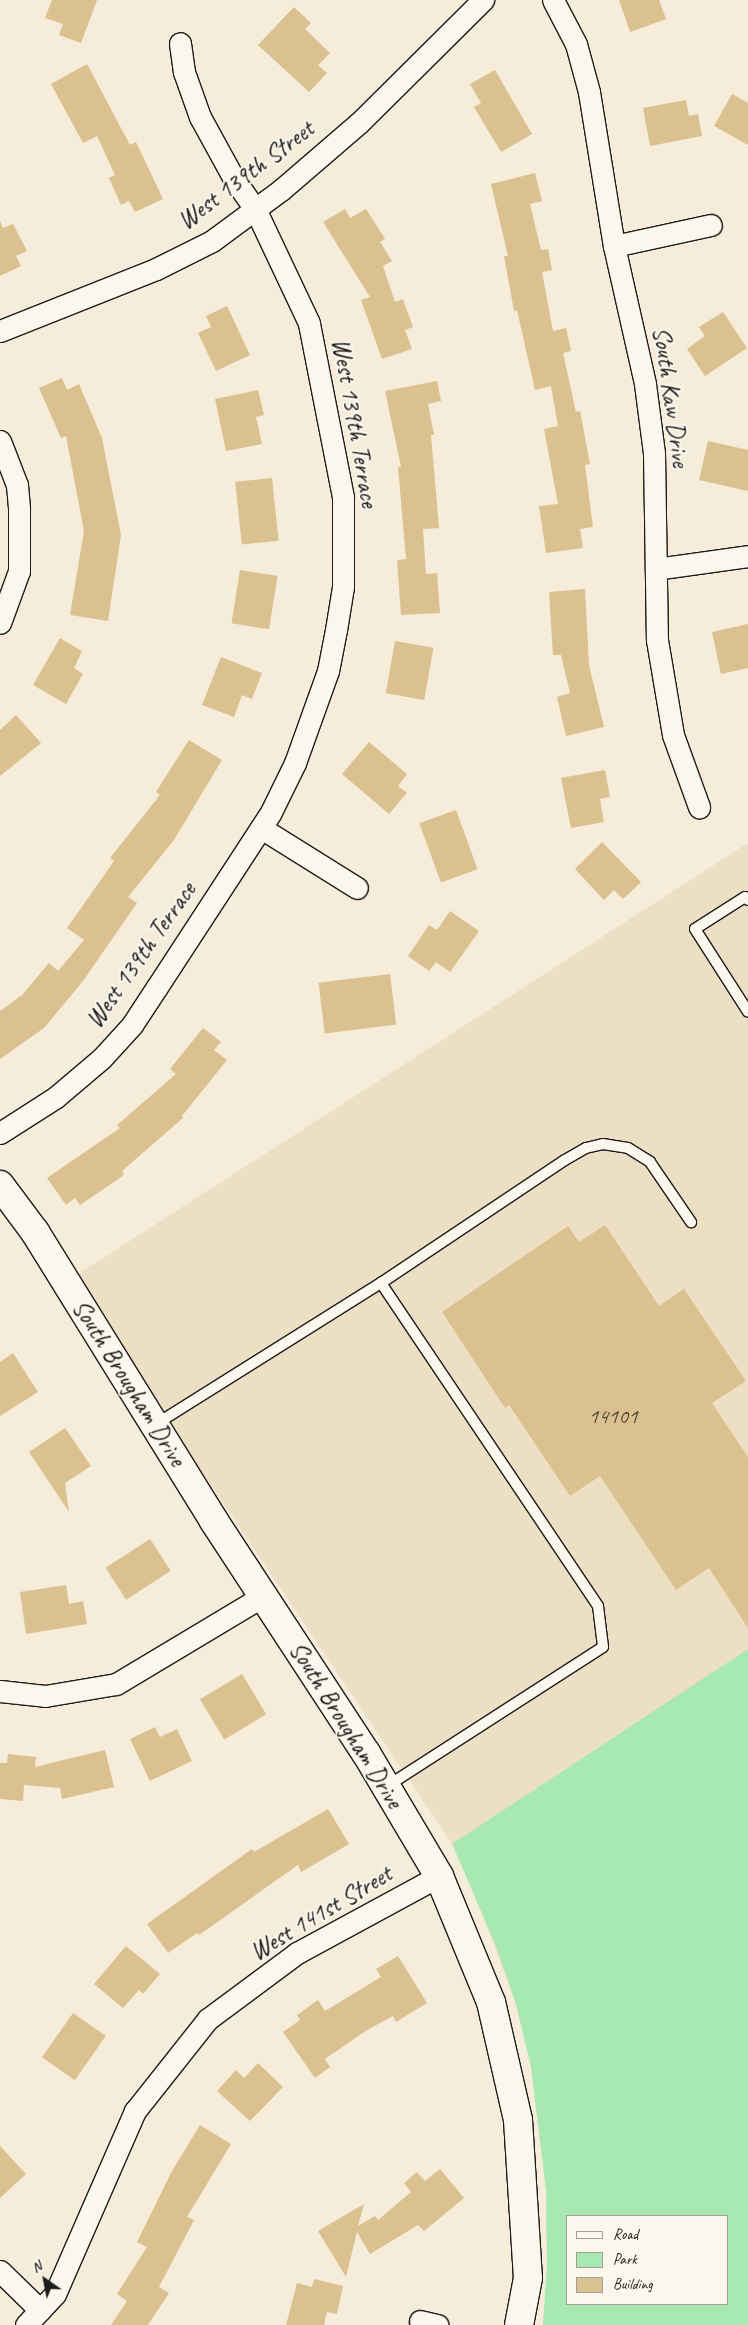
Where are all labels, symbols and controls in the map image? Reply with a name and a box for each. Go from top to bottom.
street label: West 139th Street [172,114,320,236]
street label: South Kaw Drive [646,325,696,469]
street label: West 139th Terrace [325,336,385,510]
street label: West 139th Terrace [80,876,202,1034]
street label: South Brougham Drive [66,1294,192,1472]
house number: 14101 [588,1404,638,1430]
street label: South Brougham Drive [283,1636,409,1814]
street label: West 141st Street [245,1859,397,1967]
legend [566,2215,728,2305]
text: Road [613,2225,638,2244]
text: Park [613,2250,637,2269]
north arrow [20,2255,70,2305]
text: N [28,2258,45,2276]
text: Building [613,2275,652,2294]

